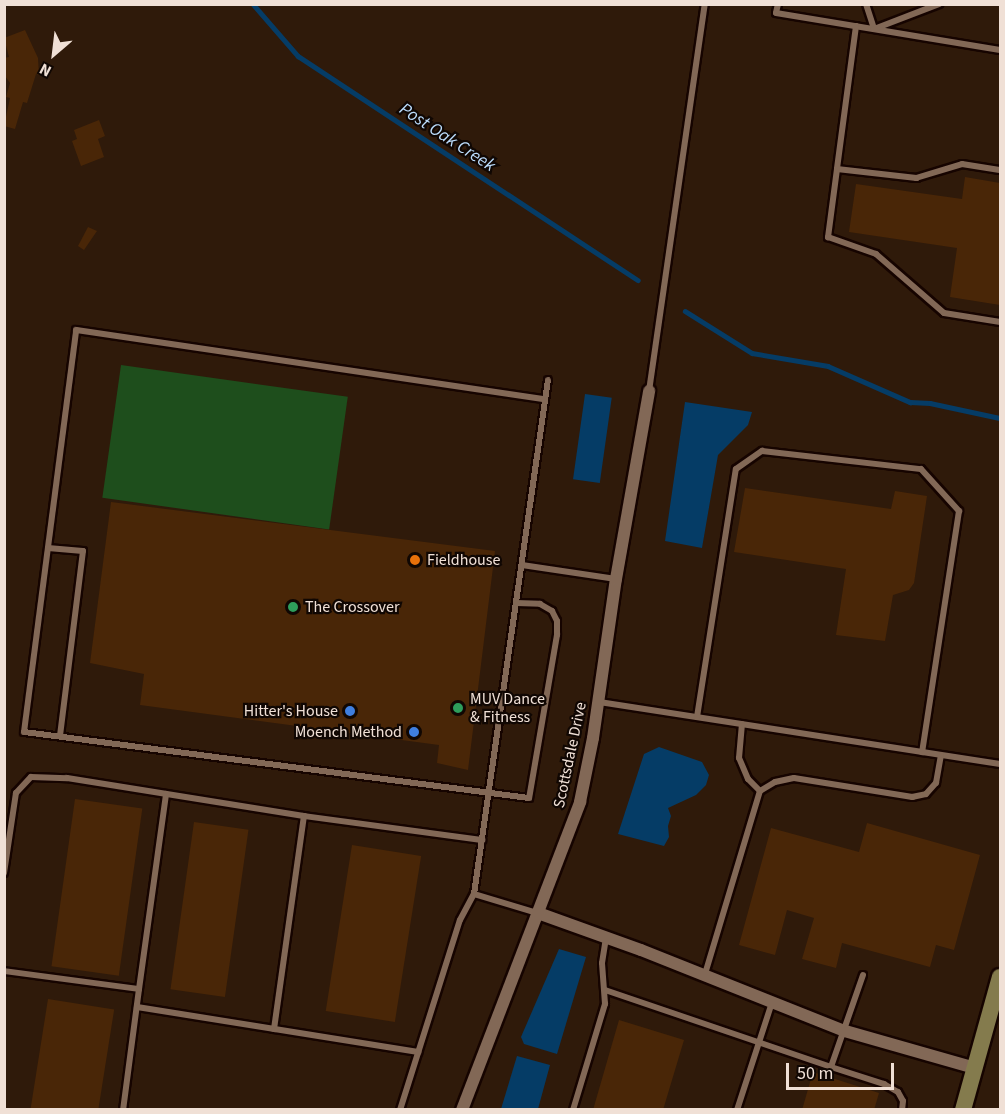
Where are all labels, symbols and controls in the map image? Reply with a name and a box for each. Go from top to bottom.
north arrow [24,24,84,84]
text: N [36,58,55,82]
water label: Post Oak Creek [395,99,499,177]
place label: Fieldhouse [427,550,500,570]
marker: Fieldhouse [408,553,422,567]
place label: The Crossover [305,597,400,617]
marker: The Crossover [286,600,300,614]
place label: MUV Dance & Fitness [470,689,545,727]
street label: Scottsdale Drive [549,700,591,810]
place label: Hitter's House [244,701,338,721]
marker: MUV Dance & Fitness [451,701,465,715]
marker: Hitter's House [343,704,357,718]
place label: Moench Method [295,722,402,742]
marker: Moench Method [407,725,421,739]
scale bar [789,1051,897,1089]
text: 50 m [797,1061,833,1086]

